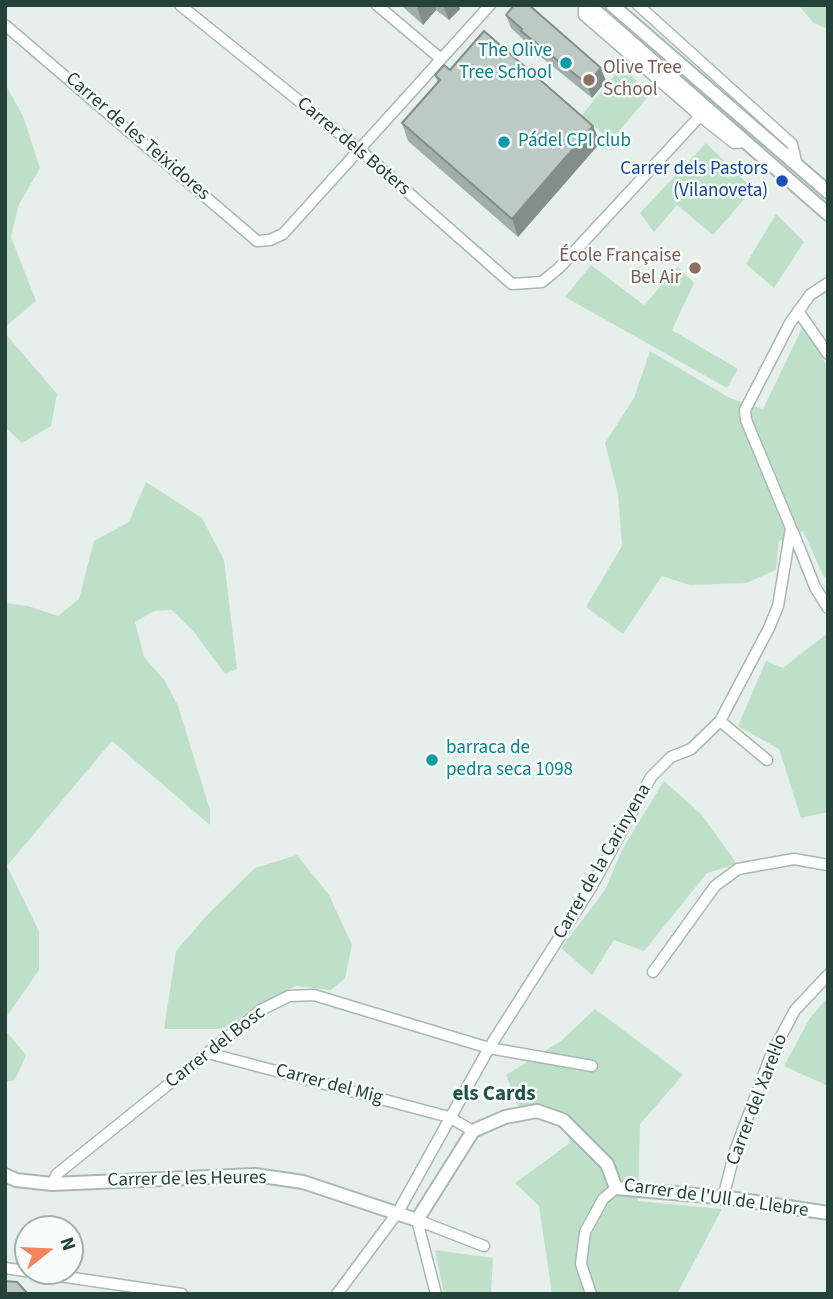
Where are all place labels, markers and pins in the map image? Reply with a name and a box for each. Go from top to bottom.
place label: The Olive Tree School [459,41,552,85]
marker: The Olive Tree School [558,55,574,71]
place label: Olive Tree School [603,58,682,102]
marker: Olive Tree School [581,72,597,88]
place label: Pádel CPI club [518,131,631,153]
marker: Pádel CPI club [496,134,512,150]
place label: Carrer dels Pastors (Vilanoveta) [620,159,768,203]
marker: Carrer dels Pastors (Vilanoveta) [774,173,790,189]
place label: École Française Bel Air [559,246,681,290]
marker: École Française Bel Air [687,260,703,276]
place label: barraca de pedra seca 1098 [446,738,573,782]
marker: barraca de pedra seca 1098 [424,752,440,768]

